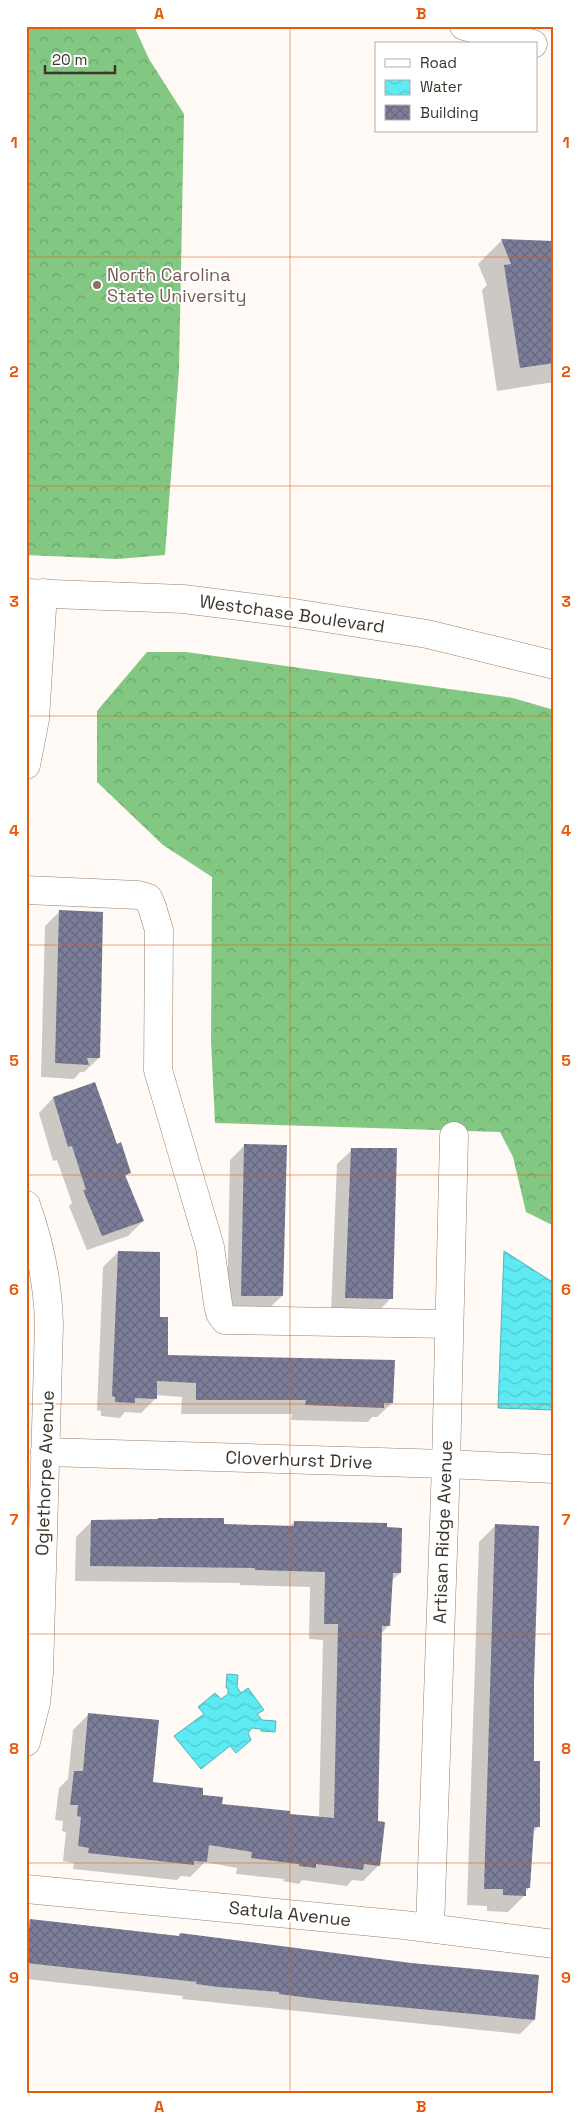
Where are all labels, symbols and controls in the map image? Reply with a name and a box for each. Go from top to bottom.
text: A [154,3,164,24]
text: B [416,3,426,24]
scale bar [45,42,115,74]
legend [375,42,538,132]
text: 20 m [52,50,87,69]
text: Road [420,53,457,72]
text: Water [420,77,463,96]
text: Building [420,103,479,122]
text: 1 [10,132,18,153]
text: 1 [562,132,570,153]
place label: North Carolina State University [107,263,247,307]
marker: North Carolina State University [91,279,103,291]
text: 2 [9,361,19,382]
text: 2 [561,361,571,382]
street label: Westchase Boulevard [198,589,386,638]
text: 3 [9,591,19,612]
text: 3 [561,591,571,612]
text: 4 [9,820,19,841]
text: 4 [561,820,571,841]
text: 5 [9,1050,19,1071]
text: 5 [561,1050,571,1071]
text: 6 [9,1279,19,1300]
text: 6 [561,1279,571,1300]
street label: Oglethorpe Avenue [30,1390,59,1556]
street label: Artisan Ridge Avenue [428,1440,457,1624]
street label: Cloverhurst Drive [225,1445,373,1474]
text: 7 [10,1509,19,1530]
text: 7 [562,1509,571,1530]
text: 8 [9,1738,19,1759]
text: 8 [561,1738,571,1759]
street label: Satula Avenue [228,1896,352,1931]
text: 9 [9,1967,19,1988]
text: 9 [561,1967,571,1988]
text: A [154,2096,164,2117]
text: B [416,2096,426,2117]

